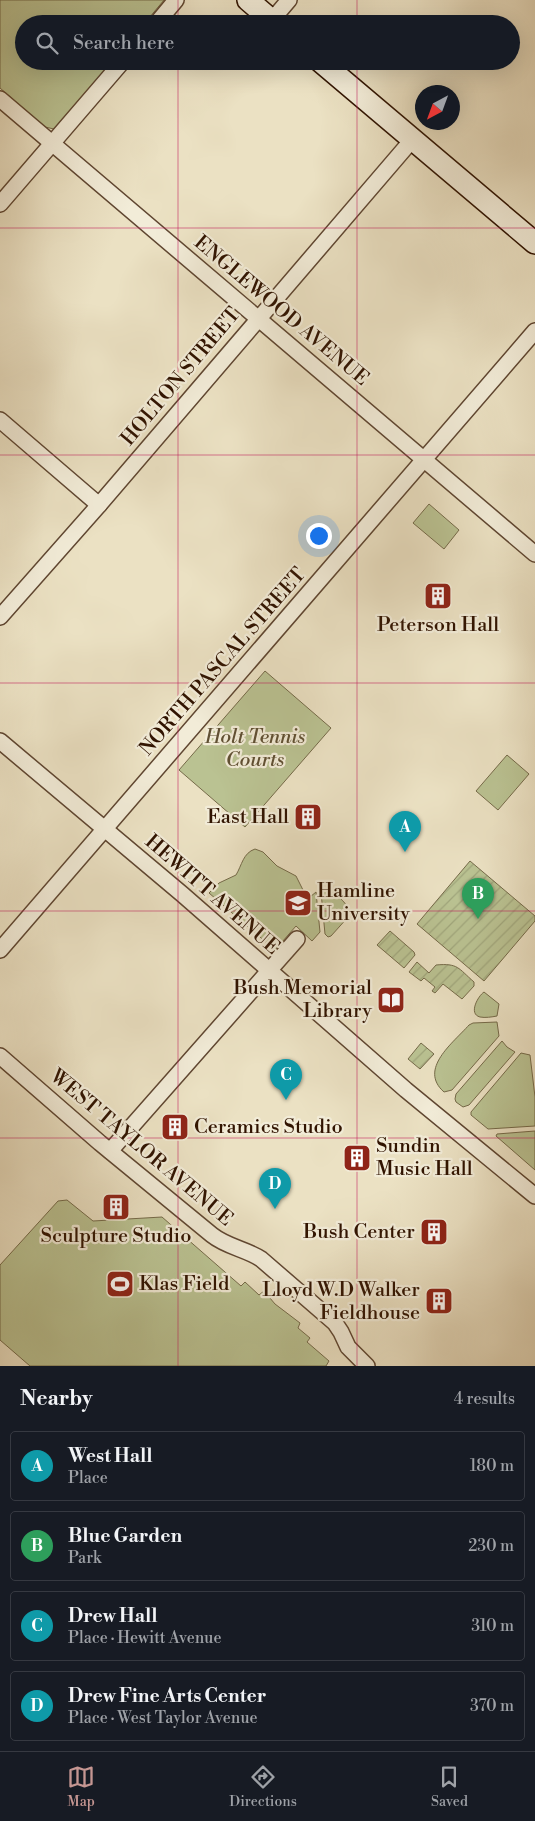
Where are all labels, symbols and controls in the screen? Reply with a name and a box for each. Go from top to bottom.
search box [15,15,520,70]
icon: search [33,29,61,57]
text: Search here [73,31,174,55]
north arrow [415,85,460,130]
street label: ENGLEWOOD AVENUE [188,230,374,392]
street label: HOLTON STREET [116,303,246,451]
your location [306,523,332,549]
street label: NORTH PASCAL STREET [134,563,312,761]
building icon: Peterson Hall [423,581,453,611]
place label: Peterson Hall [377,613,499,638]
park label: Holt Tennis Courts [204,725,306,773]
building icon: East Hall [293,802,323,832]
place label: East Hall [207,805,289,830]
pin: A [389,811,421,852]
street label: HEWITT AVENUE [140,830,284,960]
pin: B [462,878,494,919]
place label: Hamline University [317,879,410,927]
school or university icon: Hamline University [283,888,313,918]
place label: Bush Memorial Library [233,976,372,1024]
library icon: Bush Memorial Library [376,985,406,1015]
pin: C [270,1059,302,1100]
street label: WEST TAYLOR AVENUE [44,1063,238,1232]
building icon: Ceramics Studio [160,1112,190,1142]
place label: Ceramics Studio [194,1115,343,1140]
place label: Sundin Music Hall [376,1134,473,1182]
building icon: Sundin Music Hall [342,1143,372,1173]
pin: D [259,1168,291,1209]
building icon: Sculpture Studio [101,1192,131,1222]
building icon: Bush Center [419,1217,449,1247]
place label: Bush Center [302,1220,415,1245]
place label: Sculpture Studio [41,1224,191,1249]
sports icon: Klas Field [105,1269,135,1299]
place label: Klas Field [139,1272,230,1297]
place label: Lloyd W.D Walker Fieldhouse [262,1278,420,1326]
building icon: Lloyd W.D Walker Fieldhouse [424,1286,454,1316]
text: Nearby [20,1386,93,1412]
text: 4 results [454,1389,515,1409]
text: West Hall [68,1444,153,1468]
text: A [31,1456,43,1476]
text: 180 m [470,1456,514,1476]
text: Place [68,1468,108,1488]
text: Blue Garden [68,1524,182,1548]
text: B [31,1536,43,1556]
text: 230 m [468,1536,514,1556]
text: Park [68,1548,101,1568]
text: Drew Hall [68,1604,157,1628]
text: C [31,1616,43,1636]
text: 310 m [471,1616,514,1636]
text: Place · Hewitt Avenue [68,1628,222,1648]
text: Drew Fine Arts Center [68,1684,266,1708]
text: D [31,1696,43,1716]
text: 370 m [470,1696,514,1716]
text: Place · West Taylor Avenue [68,1708,258,1728]
tab: Map [67,1763,95,1811]
tab: Directions [229,1763,297,1811]
tab: Saved [431,1763,468,1811]

